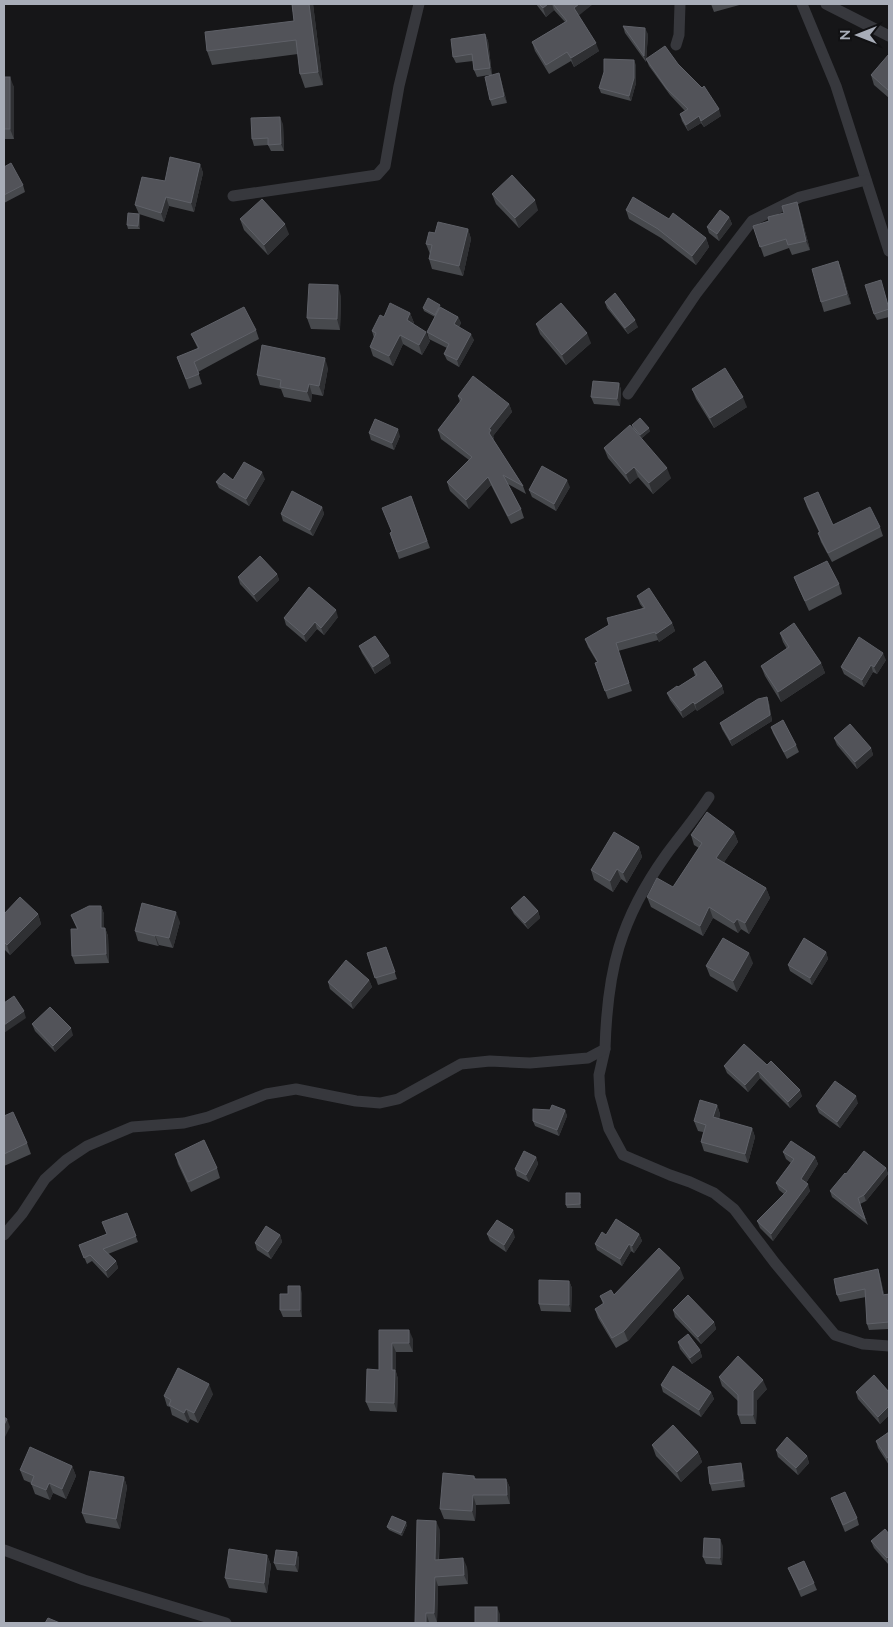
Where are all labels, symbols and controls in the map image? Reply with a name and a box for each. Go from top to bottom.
north arrow [833,10,883,60]
text: N [836,30,854,40]

